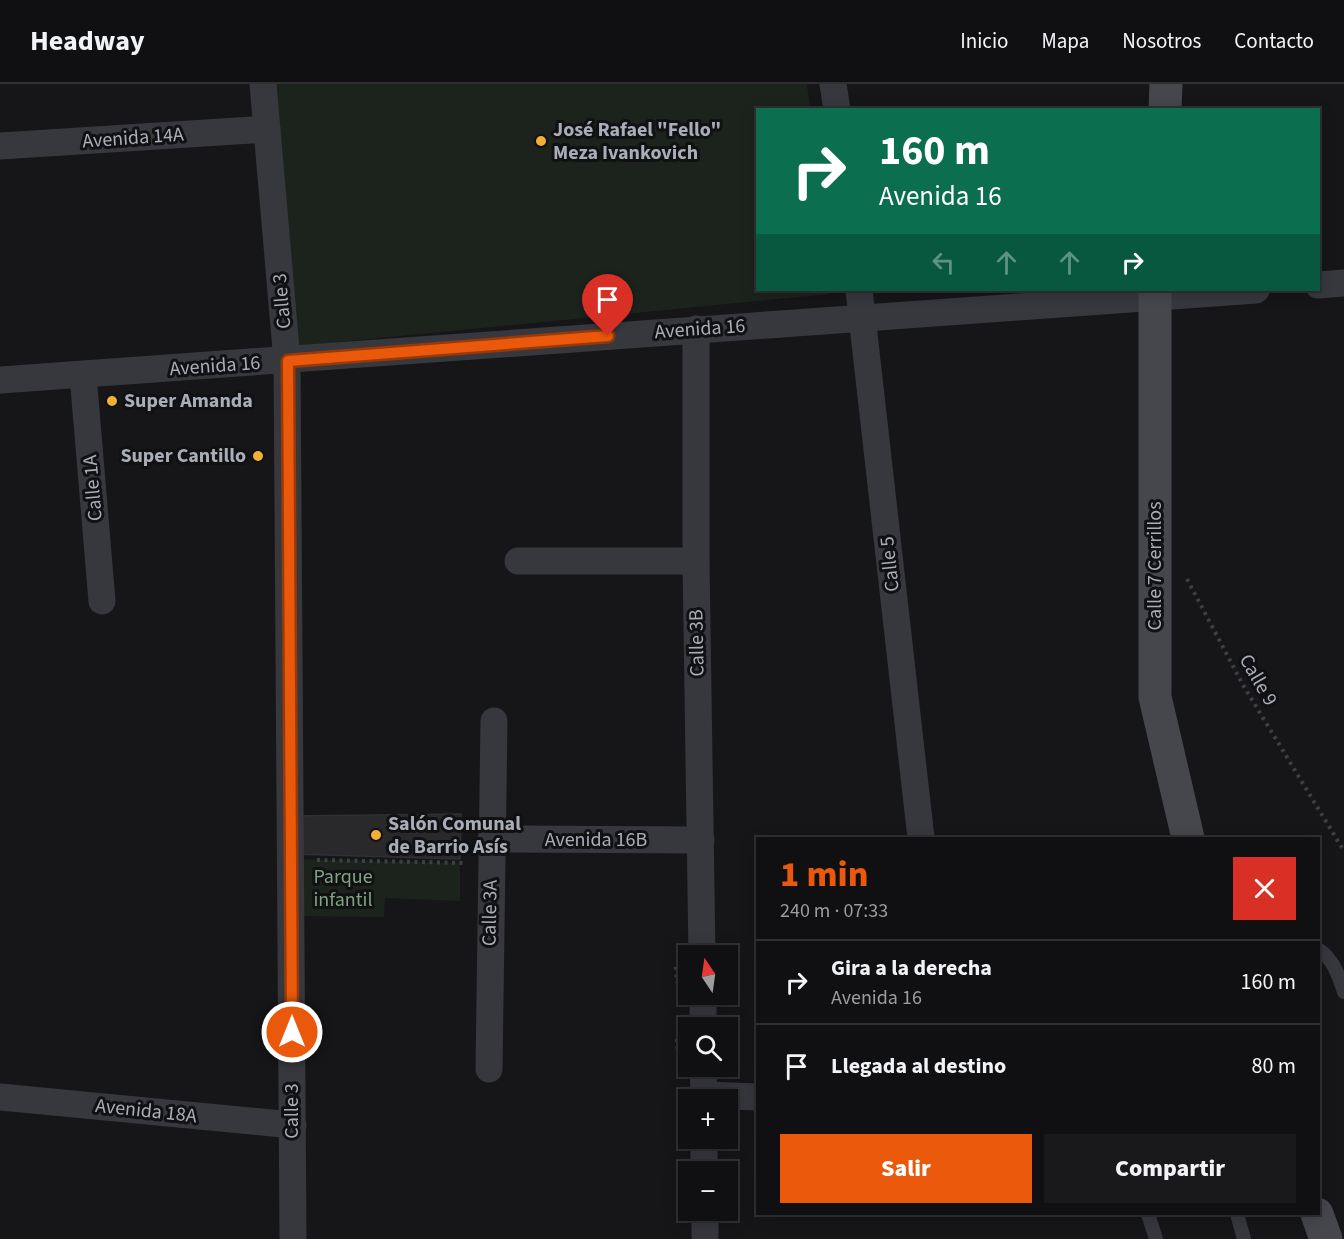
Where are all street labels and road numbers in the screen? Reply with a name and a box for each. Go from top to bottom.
street label: Avenida 14A [81,120,185,156]
street label: Calle 3 [266,272,298,330]
street label: Avenida 16 [654,312,746,346]
street label: Avenida 16 [169,349,261,383]
street label: Calle 1A [76,454,110,522]
street label: Calle 7 Cerrillos [1141,501,1169,631]
street label: Calle 5 [873,535,907,593]
street label: Calle 3B [682,609,712,677]
street label: Calle 9 [1232,649,1284,711]
street label: Avenida 16B [545,826,647,854]
street label: Calle 3A [475,879,505,946]
street label: Calle 3 [278,1083,306,1139]
street label: Avenida 18A [94,1092,198,1130]

